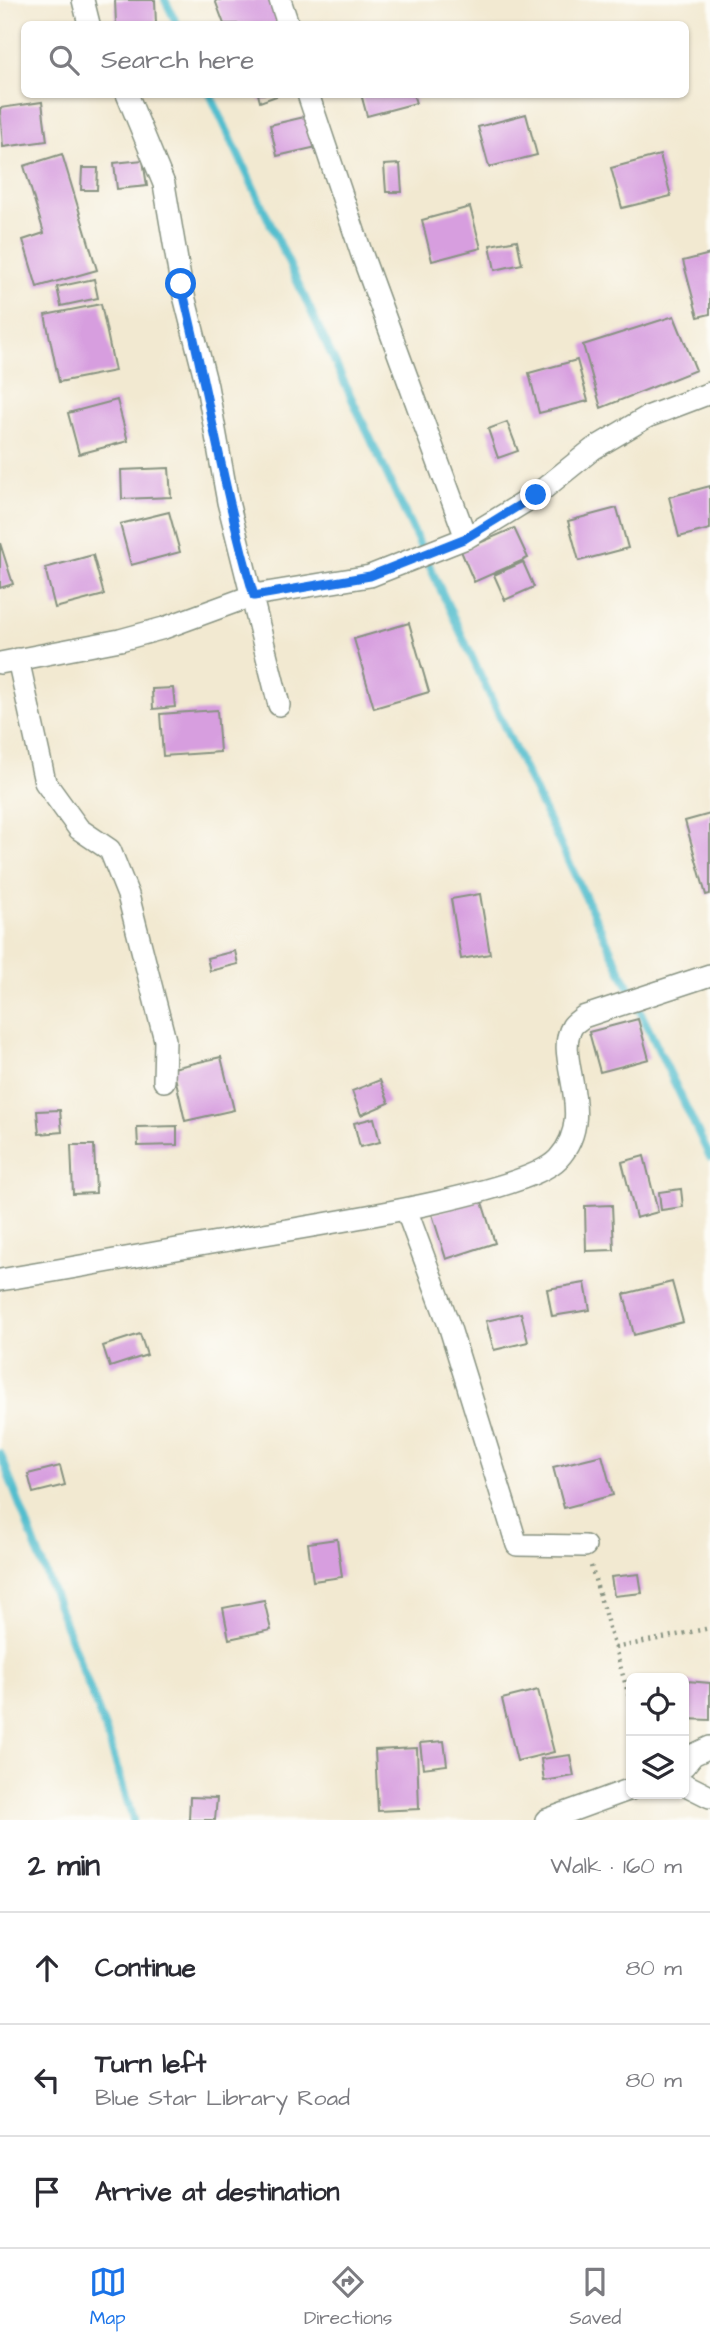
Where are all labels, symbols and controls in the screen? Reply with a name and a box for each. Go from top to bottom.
search box [21,21,689,98]
icon: search [45,41,83,79]
text: Search here [101,42,254,78]
route start [165,268,196,299]
route end [520,479,551,510]
map controls [626,1673,689,1799]
button: locate [626,1673,689,1736]
button: layers [626,1736,689,1799]
text: 2 min [28,1845,100,1887]
text: Walk · 160 m [550,1850,682,1882]
icon: ahead [28,1949,66,1987]
text: Continue [95,1950,196,1986]
text: 80 m [625,1952,682,1984]
text: Turn left [95,2046,206,2082]
icon: left [28,2061,66,2099]
text: 80 m [625,2064,682,2096]
text: Blue Star Library Road [95,2082,350,2114]
icon: arrive [28,2173,66,2211]
text: Arrive at destination [95,2174,340,2210]
tab: Map [89,2263,127,2332]
tab: Directions [304,2263,392,2332]
tab: Saved [570,2263,621,2332]

